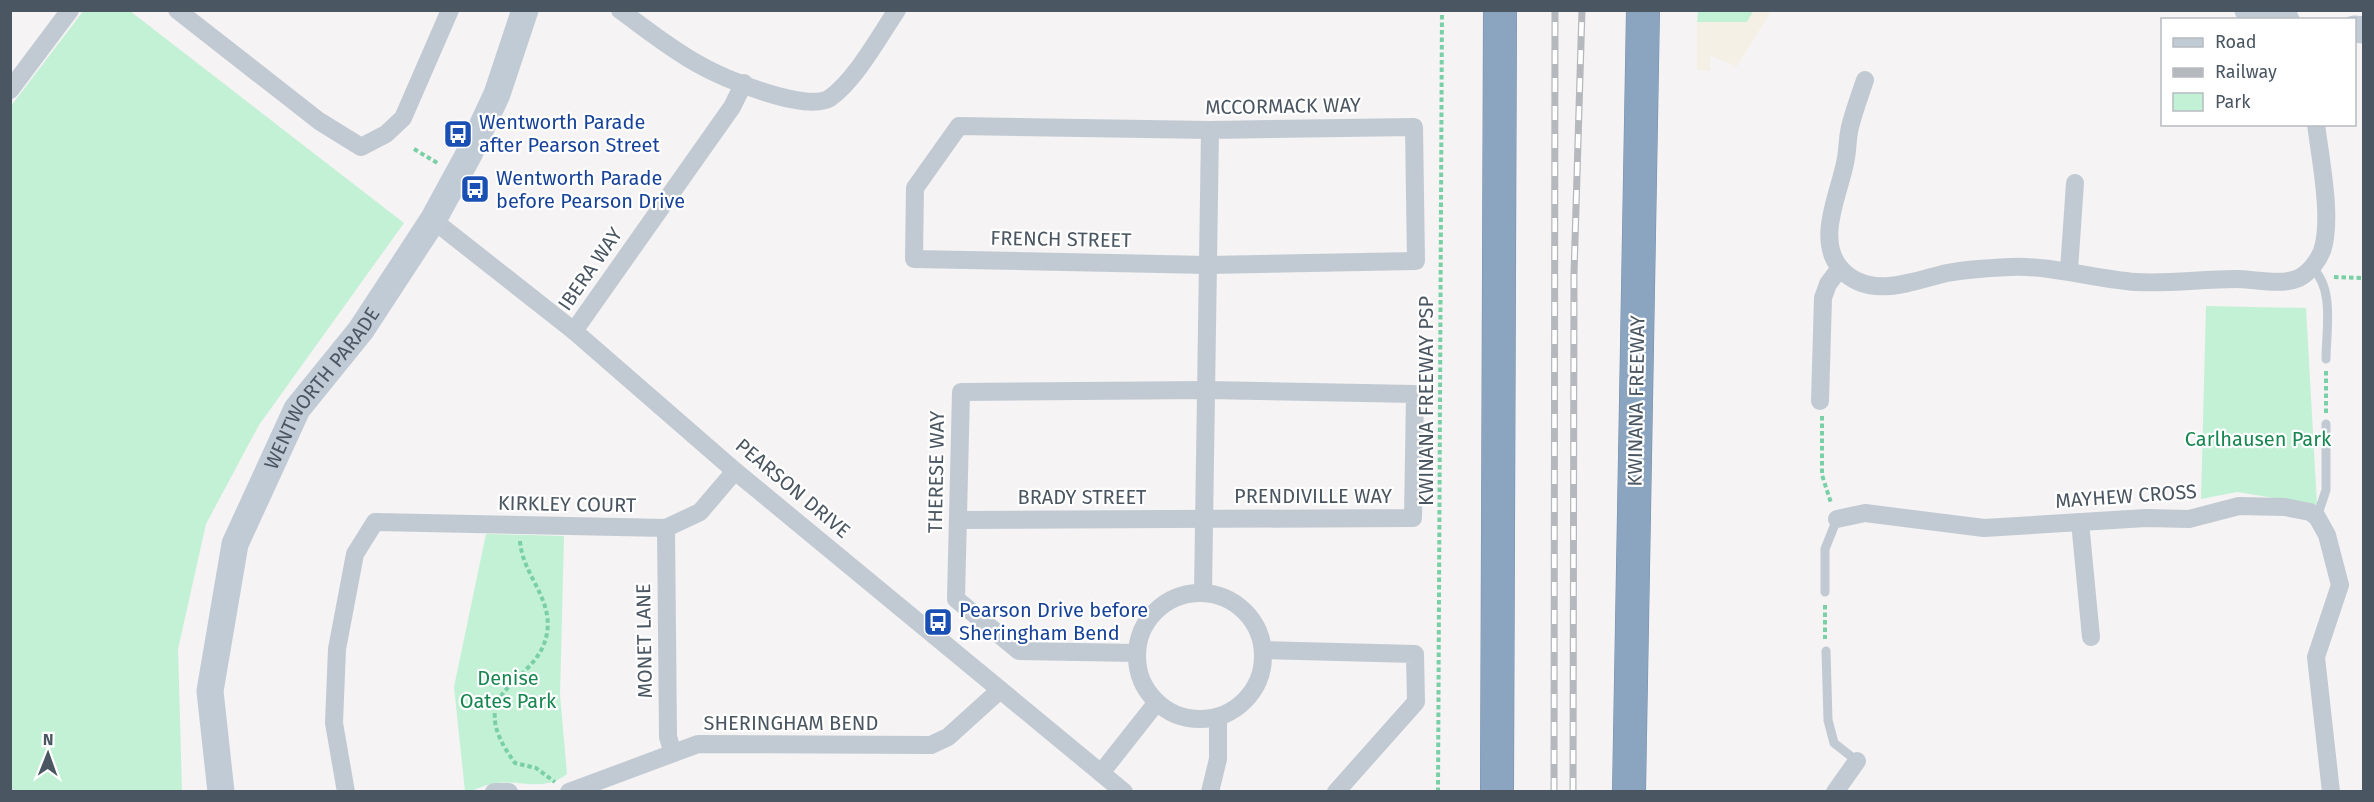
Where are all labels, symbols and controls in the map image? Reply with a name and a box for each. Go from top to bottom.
legend [2161,18,2356,126]
text: Road [2215,31,2257,53]
text: Railway [2215,61,2277,83]
text: Park [2215,91,2251,113]
street label: MCCORMACK WAY [1205,93,1361,119]
place label: Wentworth Parade after Pearson Street [479,110,661,157]
bus stop icon: Wentworth Parade after Pearson Street [442,118,474,150]
place label: Wentworth Parade before Pearson Drive [496,166,685,213]
bus stop icon: Wentworth Parade before Pearson Drive [459,173,491,205]
street label: IBERA WAY [553,223,627,315]
street label: FRENCH STREET [990,226,1132,252]
street label: KWINANA FREEWAY PSP [1414,296,1438,506]
street label: WENTWORTH PARADE [259,303,385,473]
street label: KWINANA FREEWAY [1623,315,1649,487]
street label: THERESE WAY [923,411,949,533]
park label: Carlhausen Park [2185,427,2332,451]
street label: PEARSON DRIVE [731,433,855,543]
street label: MAYHEW CROSS [2054,479,2198,513]
street label: PRENDIVILLE WAY [1234,484,1392,508]
street label: BRADY STREET [1018,485,1147,509]
street label: KIRKLEY COURT [498,491,637,517]
street label: MONET LANE [631,583,657,699]
place label: Pearson Drive before Sheringham Bend [959,598,1148,645]
bus stop icon: Pearson Drive before Sheringham Bend [922,606,954,638]
park label: Denise Oates Park [460,666,557,713]
street label: SHERINGHAM BEND [704,711,878,735]
north arrow [18,724,78,784]
text: N [43,730,54,749]

